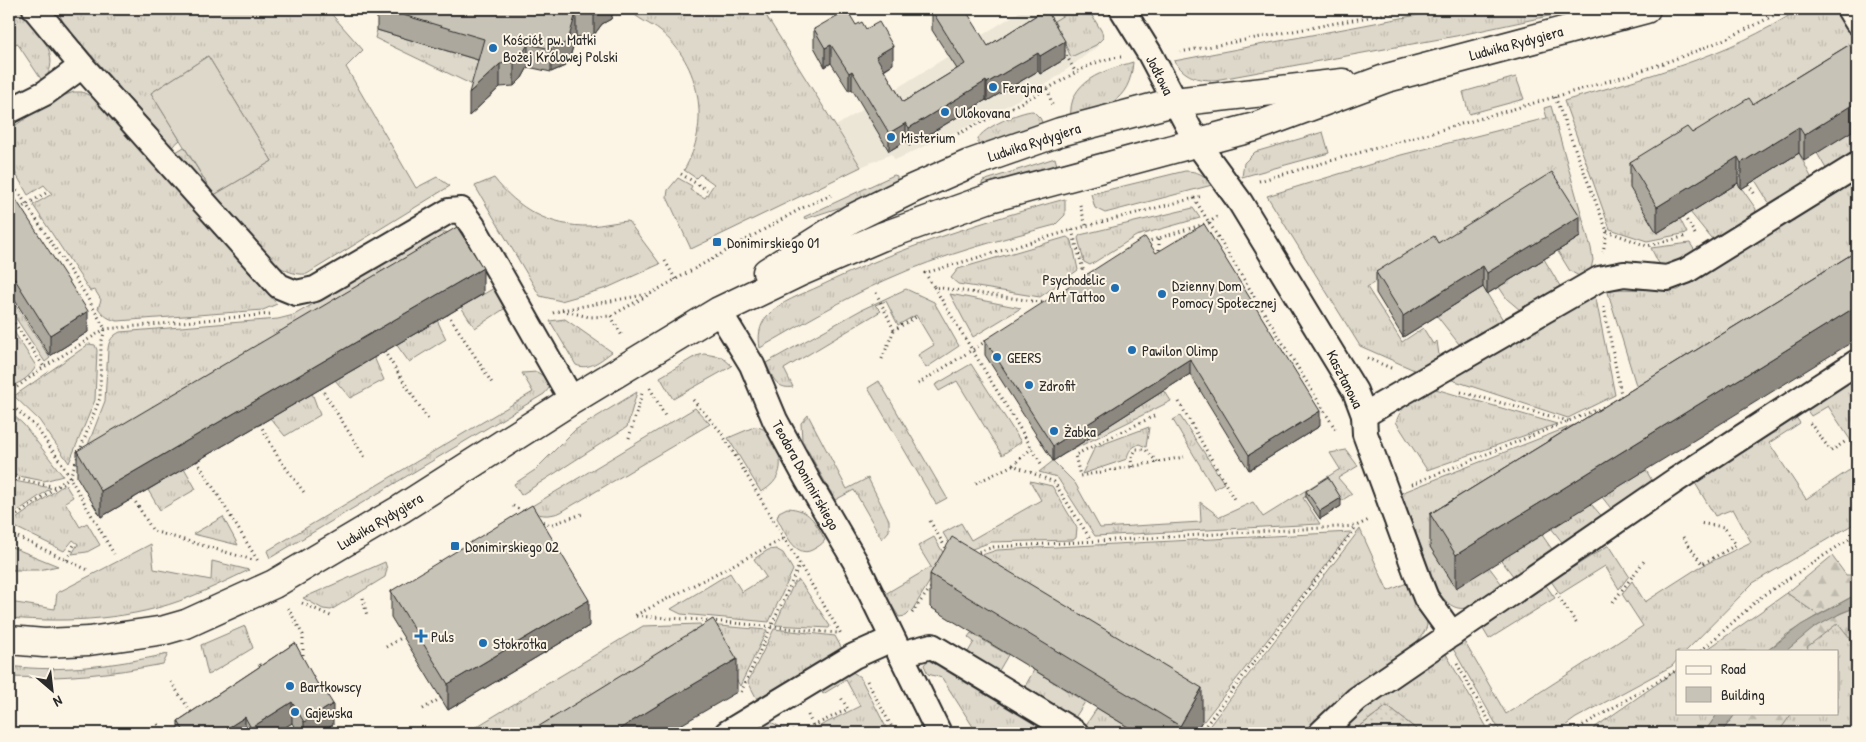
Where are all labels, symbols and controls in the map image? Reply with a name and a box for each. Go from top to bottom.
street label: Ludwika Rydygiera [1467,20,1565,66]
place label: Kościół pw. Matki Bożej Królowej Polski [503,29,618,67]
marker: Kościół pw. Matki Bożej Królowej Polski [487,42,499,54]
street label: Jodłowa [1141,52,1179,99]
place label: Ferajna [1002,77,1043,98]
marker: Ferajna [987,81,999,93]
place label: Ulokovana [955,102,1010,123]
marker: Ulokovana [939,106,951,118]
street label: Ludwika Rydygiera [985,117,1083,167]
place label: Misterium [901,127,956,148]
marker: Misterium [885,131,897,143]
place label: Donimirskiego 01 [727,232,819,253]
marker: Donimirskiego 01 [711,236,723,248]
place label: Psychodelic Art Tattoo [1043,269,1105,307]
place label: Dzienny Dom Pomocy Społecznej [1172,275,1277,313]
marker: Psychodelic Art Tattoo [1109,282,1121,294]
marker: Dzienny Dom Pomocy Społecznej [1156,288,1168,300]
place label: Pawilon Olimp [1142,340,1219,361]
marker: Pawilon Olimp [1126,344,1138,356]
street label: Kasztanowa [1321,346,1369,412]
place label: GEERS [1007,347,1041,368]
marker: GEERS [991,351,1003,363]
place label: Zdrofit [1039,375,1076,396]
marker: Zdrofit [1023,379,1035,391]
street label: Teodora Donimirskiego [767,416,845,534]
place label: Żabka [1064,421,1096,442]
marker: Żabka [1048,425,1060,437]
street label: Ludwika Rydygiera [333,487,427,555]
place label: Donimirskiego 02 [465,536,559,557]
marker: Donimirskiego 02 [449,540,461,552]
place label: Puls [431,626,454,647]
marker: Puls [415,630,427,642]
place label: Stokrotka [493,633,547,654]
marker: Stokrotka [477,637,489,649]
legend [1676,650,1838,714]
text: Road [1721,658,1746,679]
north arrow [28,664,78,714]
place label: Bartkowscy [300,676,362,697]
marker: Bartkowscy [284,680,296,692]
text: Building [1721,684,1765,705]
text: N [50,692,66,712]
place label: Gajewska [305,702,353,723]
marker: Gajewska [289,706,301,718]

